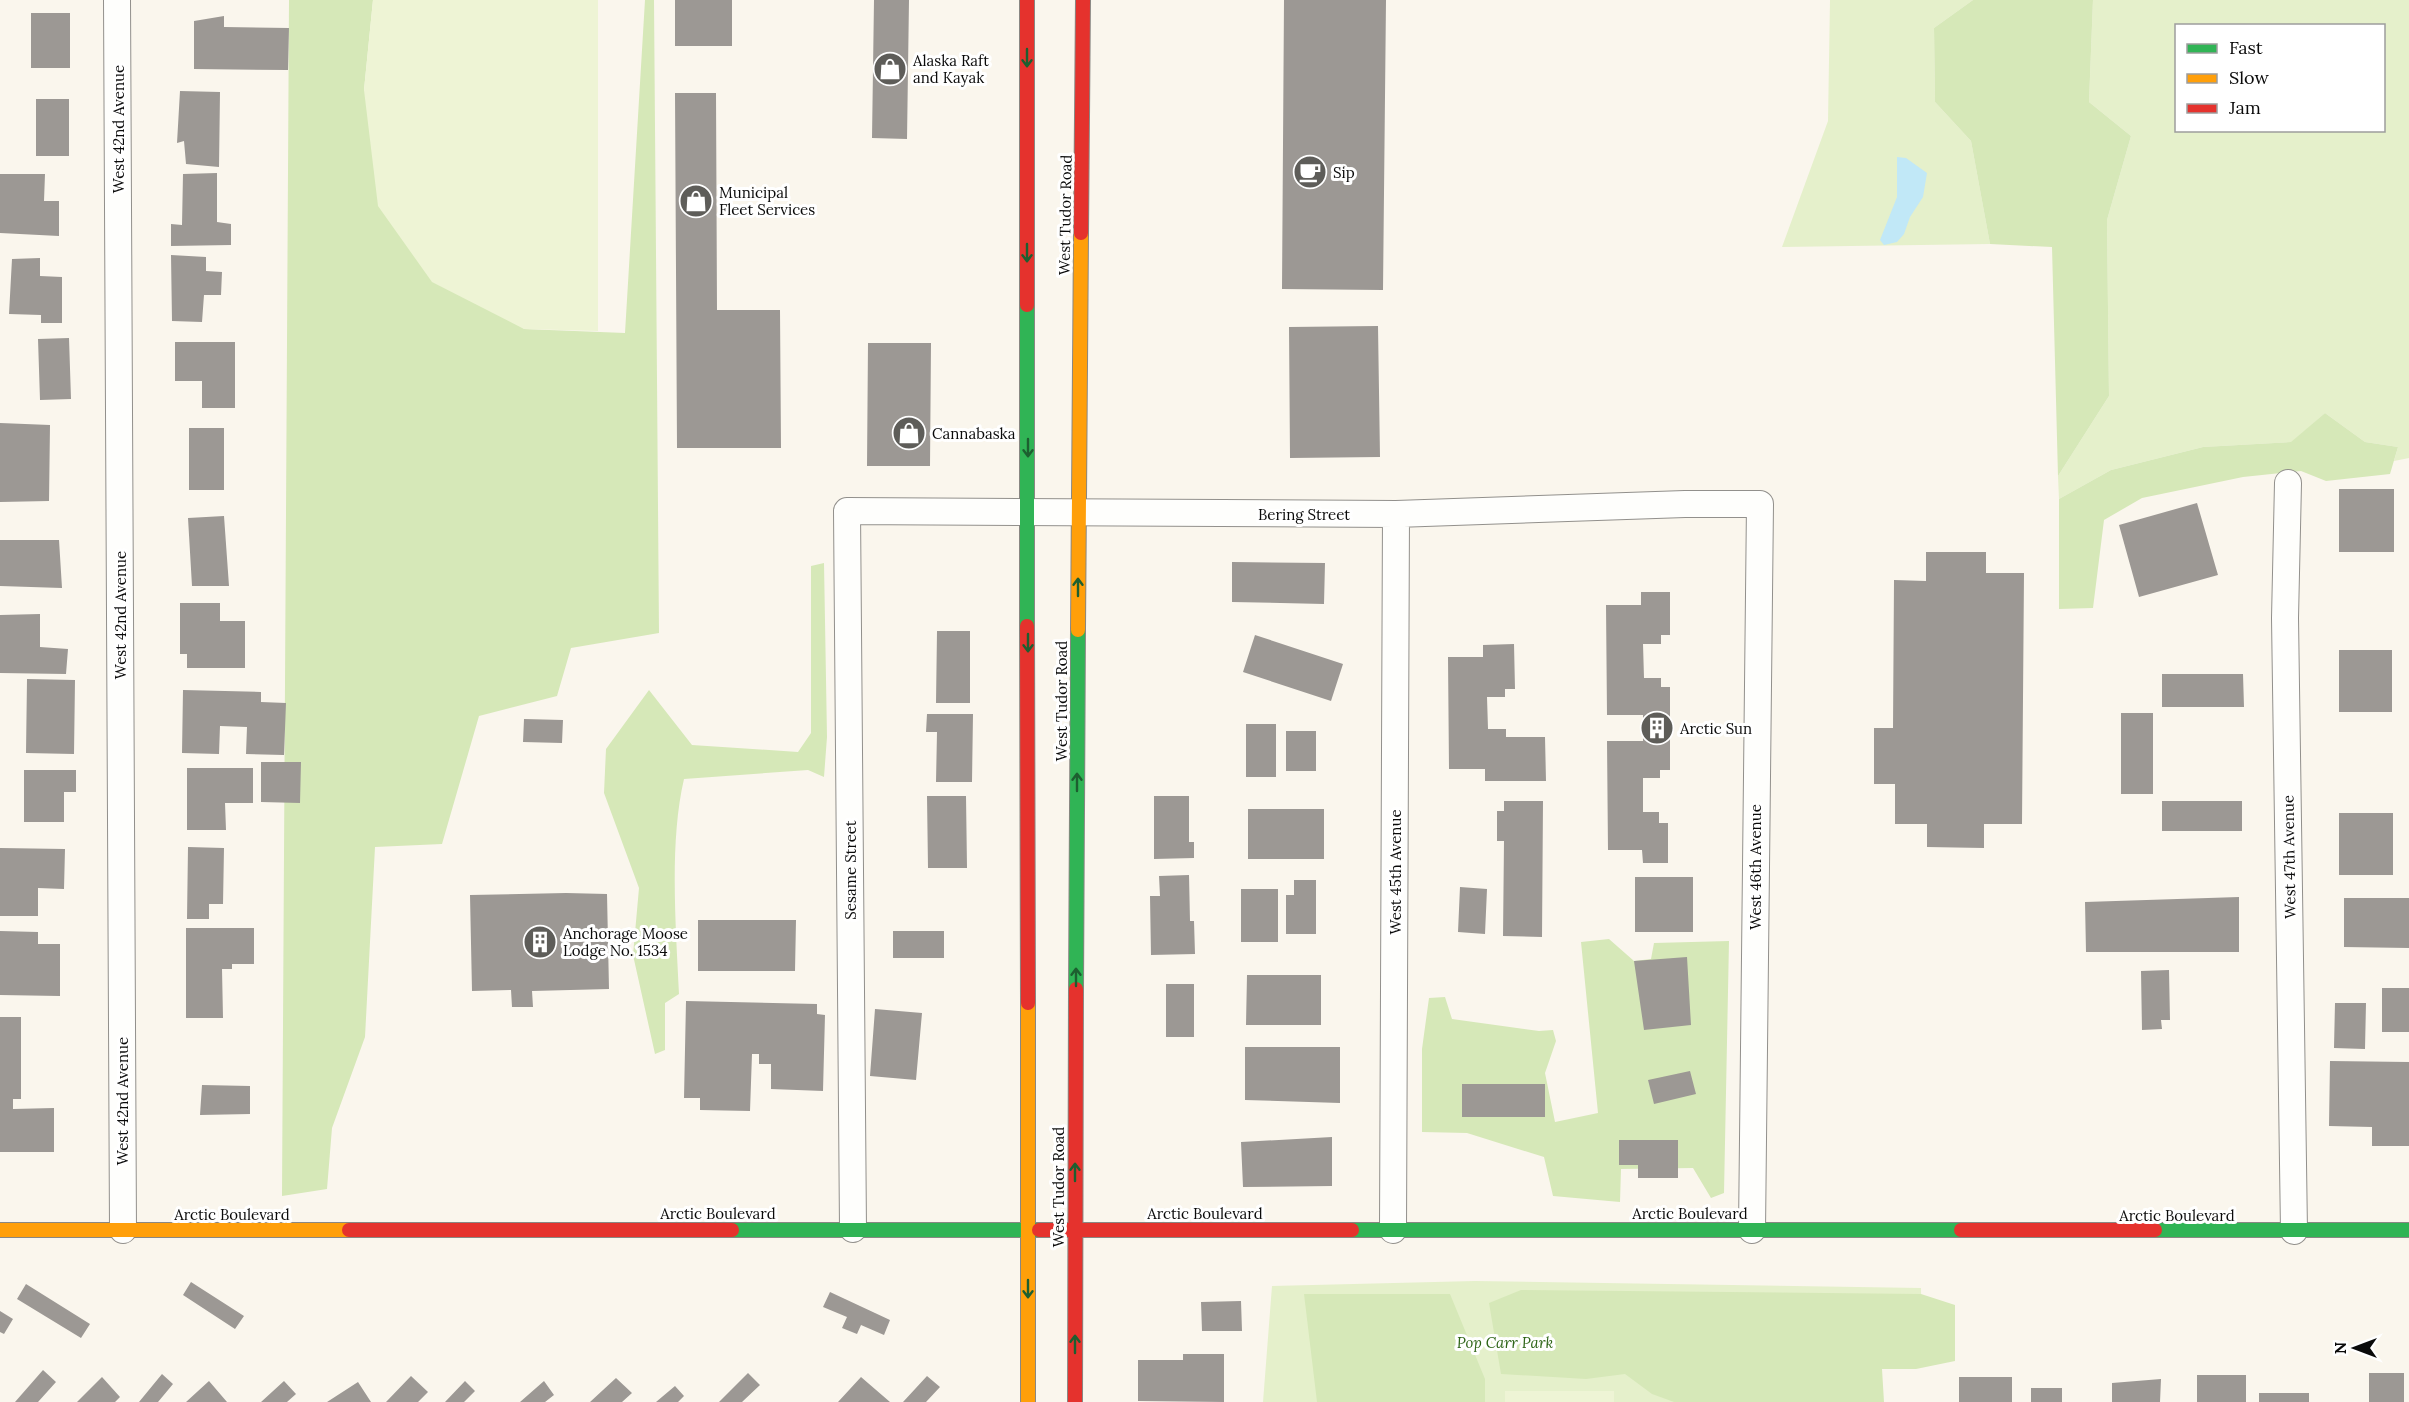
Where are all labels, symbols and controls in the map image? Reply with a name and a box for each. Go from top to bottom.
legend [2175,24,2385,132]
text: Fast [2229,36,2263,59]
one-way arrow [1021,48,1033,68]
shop icon: Alaska Raft and Kayak [872,51,908,87]
place label: Alaska Raft and Kayak [912,51,989,87]
street label: West 42nd Avenue [109,65,128,193]
text: Slow [2229,66,2269,89]
text: Jam [2228,96,2261,119]
cafe icon: Sip [1292,154,1328,190]
street label: West Tudor Road [1054,155,1076,275]
place label: Sip [1333,163,1355,182]
shop icon: Municipal Fleet Services [678,183,714,219]
place label: Municipal Fleet Services [719,183,815,219]
one-way arrow [1021,243,1033,263]
shop icon: Cannabaska [891,415,927,451]
place label: Cannabaska [932,424,1016,443]
one-way arrow [1022,438,1034,458]
street label: Bering Street [1258,505,1350,524]
street label: West 42nd Avenue [111,551,130,679]
one-way arrow [1072,577,1084,597]
one-way arrow [1022,633,1034,653]
street label: West Tudor Road [1052,641,1071,761]
building icon: Arctic Sun [1639,710,1675,746]
place label: Arctic Sun [1679,719,1752,738]
one-way arrow [1071,772,1083,792]
street label: West 47th Avenue [2278,795,2300,919]
street label: West 46th Avenue [1746,804,1765,930]
street label: West 45th Avenue [1386,809,1405,935]
street label: Sesame Street [841,820,860,920]
building icon: Anchorage Moose Lodge No. 1534 [522,924,558,960]
place label: Anchorage Moose Lodge No. 1534 [562,924,688,960]
one-way arrow [1070,967,1082,987]
street label: West 42nd Avenue [113,1037,132,1165]
street label: West Tudor Road [1049,1127,1068,1247]
one-way arrow [1069,1162,1081,1182]
street label: Arctic Boulevard [659,1204,776,1223]
street label: Arctic Boulevard [1146,1204,1263,1223]
street label: Arctic Boulevard [1631,1204,1748,1223]
street label: Arctic Boulevard [173,1205,290,1224]
street label: Arctic Boulevard [2118,1206,2235,1225]
one-way arrow [1022,1278,1034,1298]
north arrow [2325,1318,2385,1378]
park label: Pop Carr Park [1457,1333,1554,1352]
one-way arrow [1069,1334,1081,1354]
text: N [2330,1342,2350,1354]

